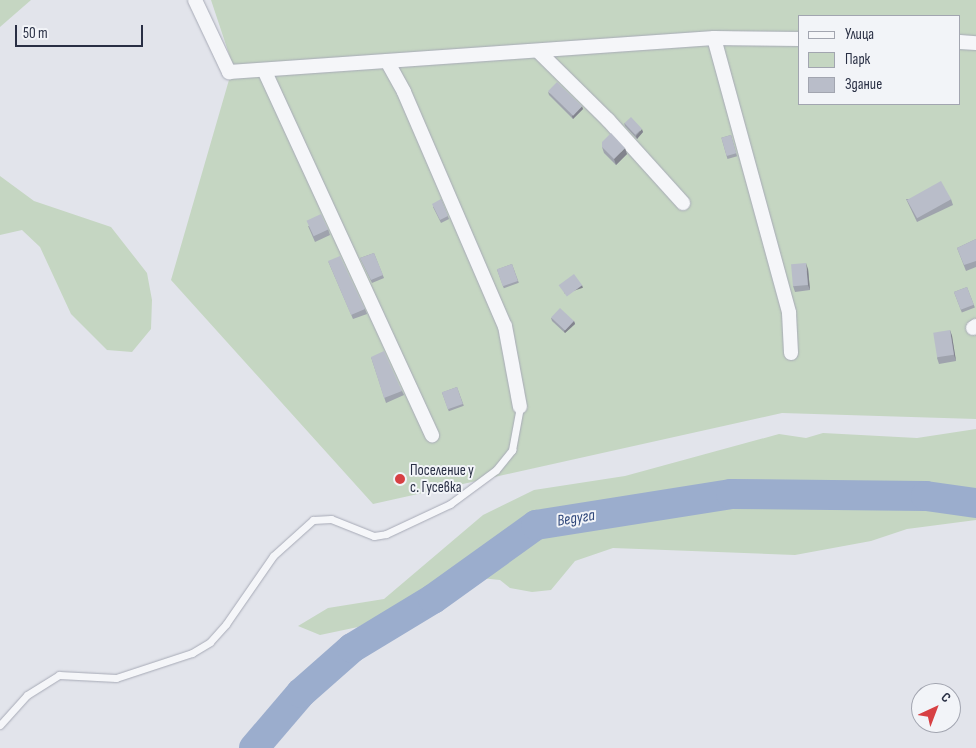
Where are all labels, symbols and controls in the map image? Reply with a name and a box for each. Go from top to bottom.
scale bar [18,15,145,47]
legend [798,15,961,105]
text: 50 m [23,24,48,43]
text: Улица [845,25,874,44]
text: Парк [845,50,870,69]
text: Здание [845,75,882,94]
place label: Поселение у с. Гусевка [410,461,474,496]
marker: Поселение у с. Гусевка [394,473,406,485]
water label: Ведуга [556,507,596,531]
north arrow [911,683,961,733]
text: С [937,689,954,706]

